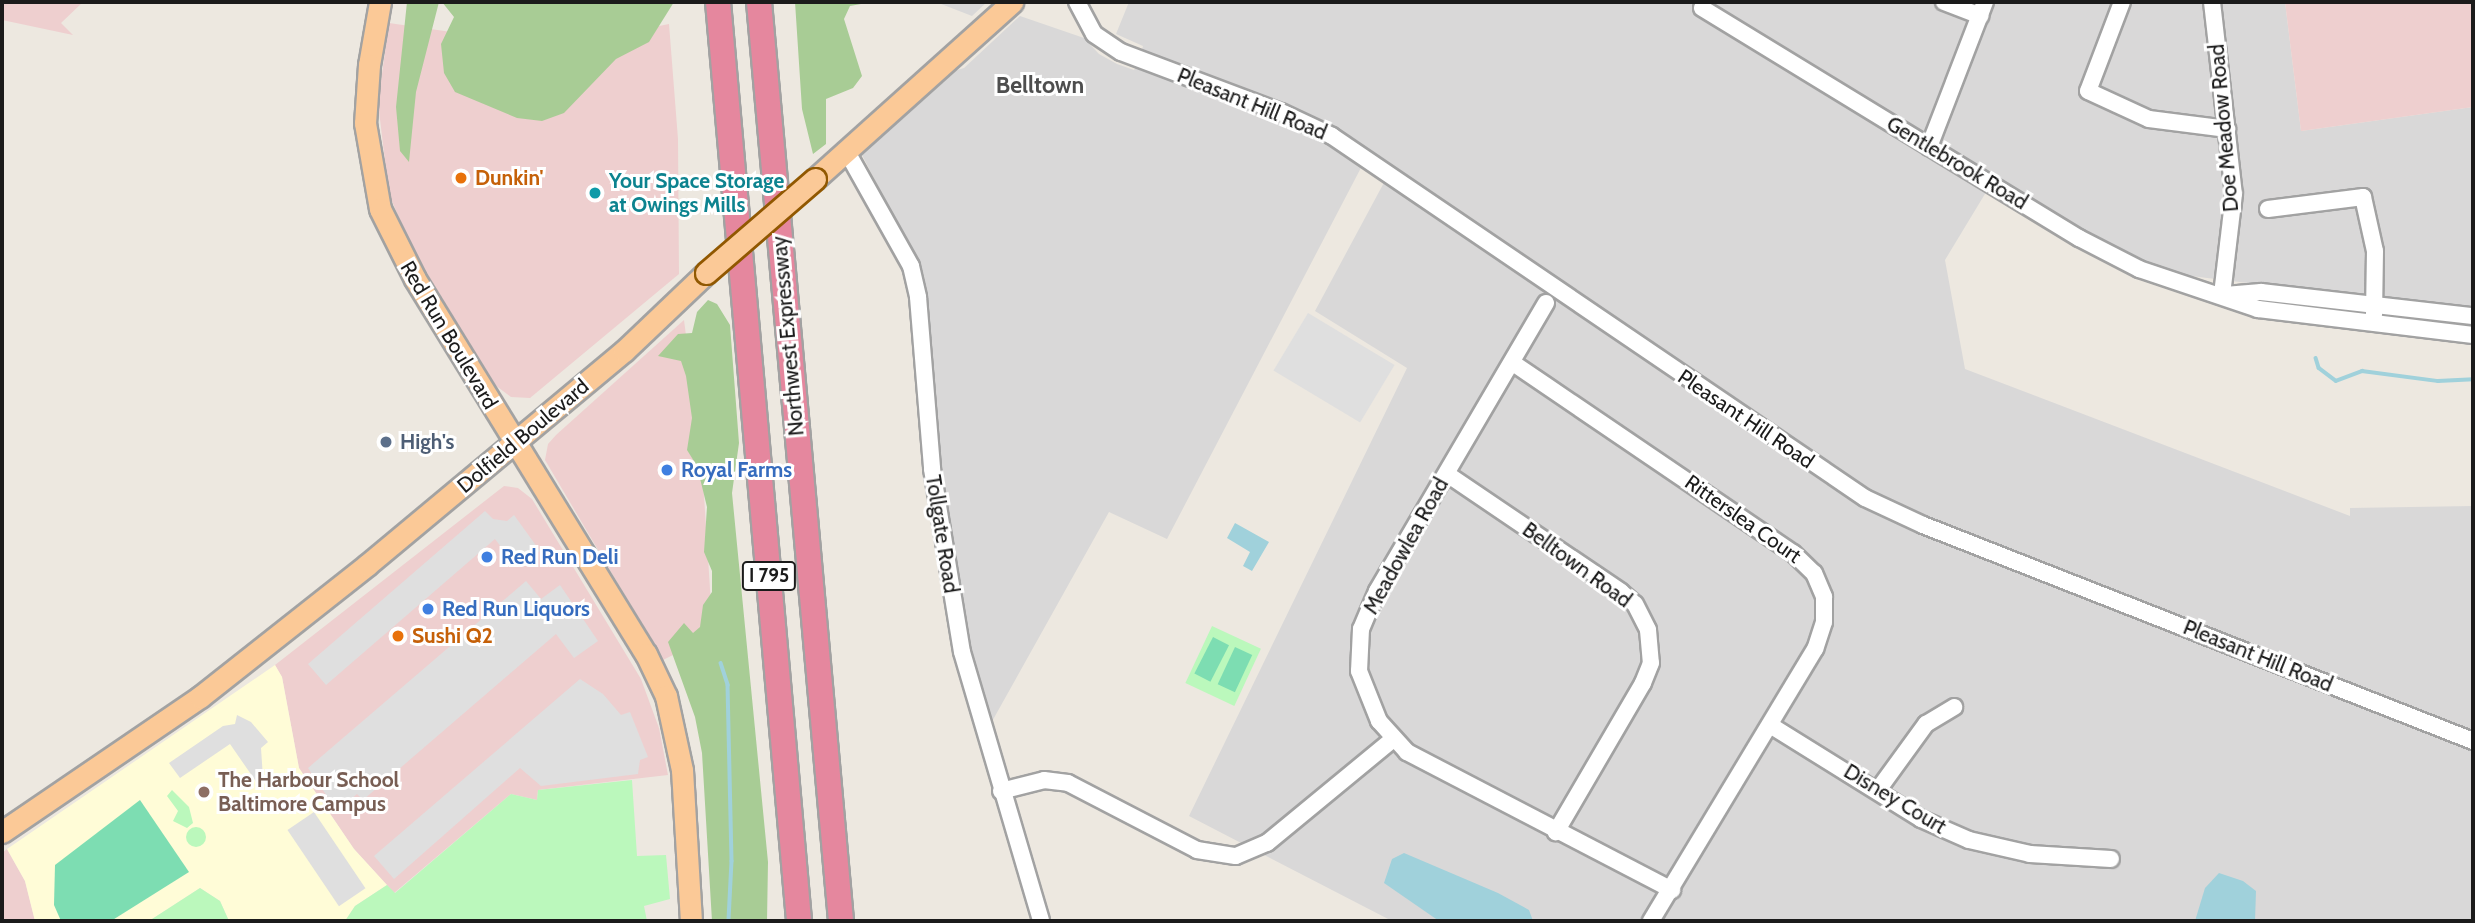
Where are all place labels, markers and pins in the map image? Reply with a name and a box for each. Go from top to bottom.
place label: Dunkin' [475,165,543,191]
place label: Your Space Storage at Owings Mills [609,168,784,218]
marker: Dunkin' [453,170,469,186]
marker: Your Space Storage at Owings Mills [587,185,603,201]
place label: High's [400,429,454,455]
marker: High's [378,434,394,450]
place label: Royal Farms [681,457,792,483]
marker: Royal Farms [659,462,675,478]
place label: Red Run Deli [501,544,618,570]
marker: Red Run Deli [479,549,495,565]
place label: Red Run Liquors [442,596,590,622]
marker: Red Run Liquors [420,601,436,617]
place label: Sushi Q2 [412,623,493,649]
marker: Sushi Q2 [390,628,406,644]
place label: The Harbour School Baltimore Campus [218,767,399,817]
marker: The Harbour School Baltimore Campus [196,784,212,800]

